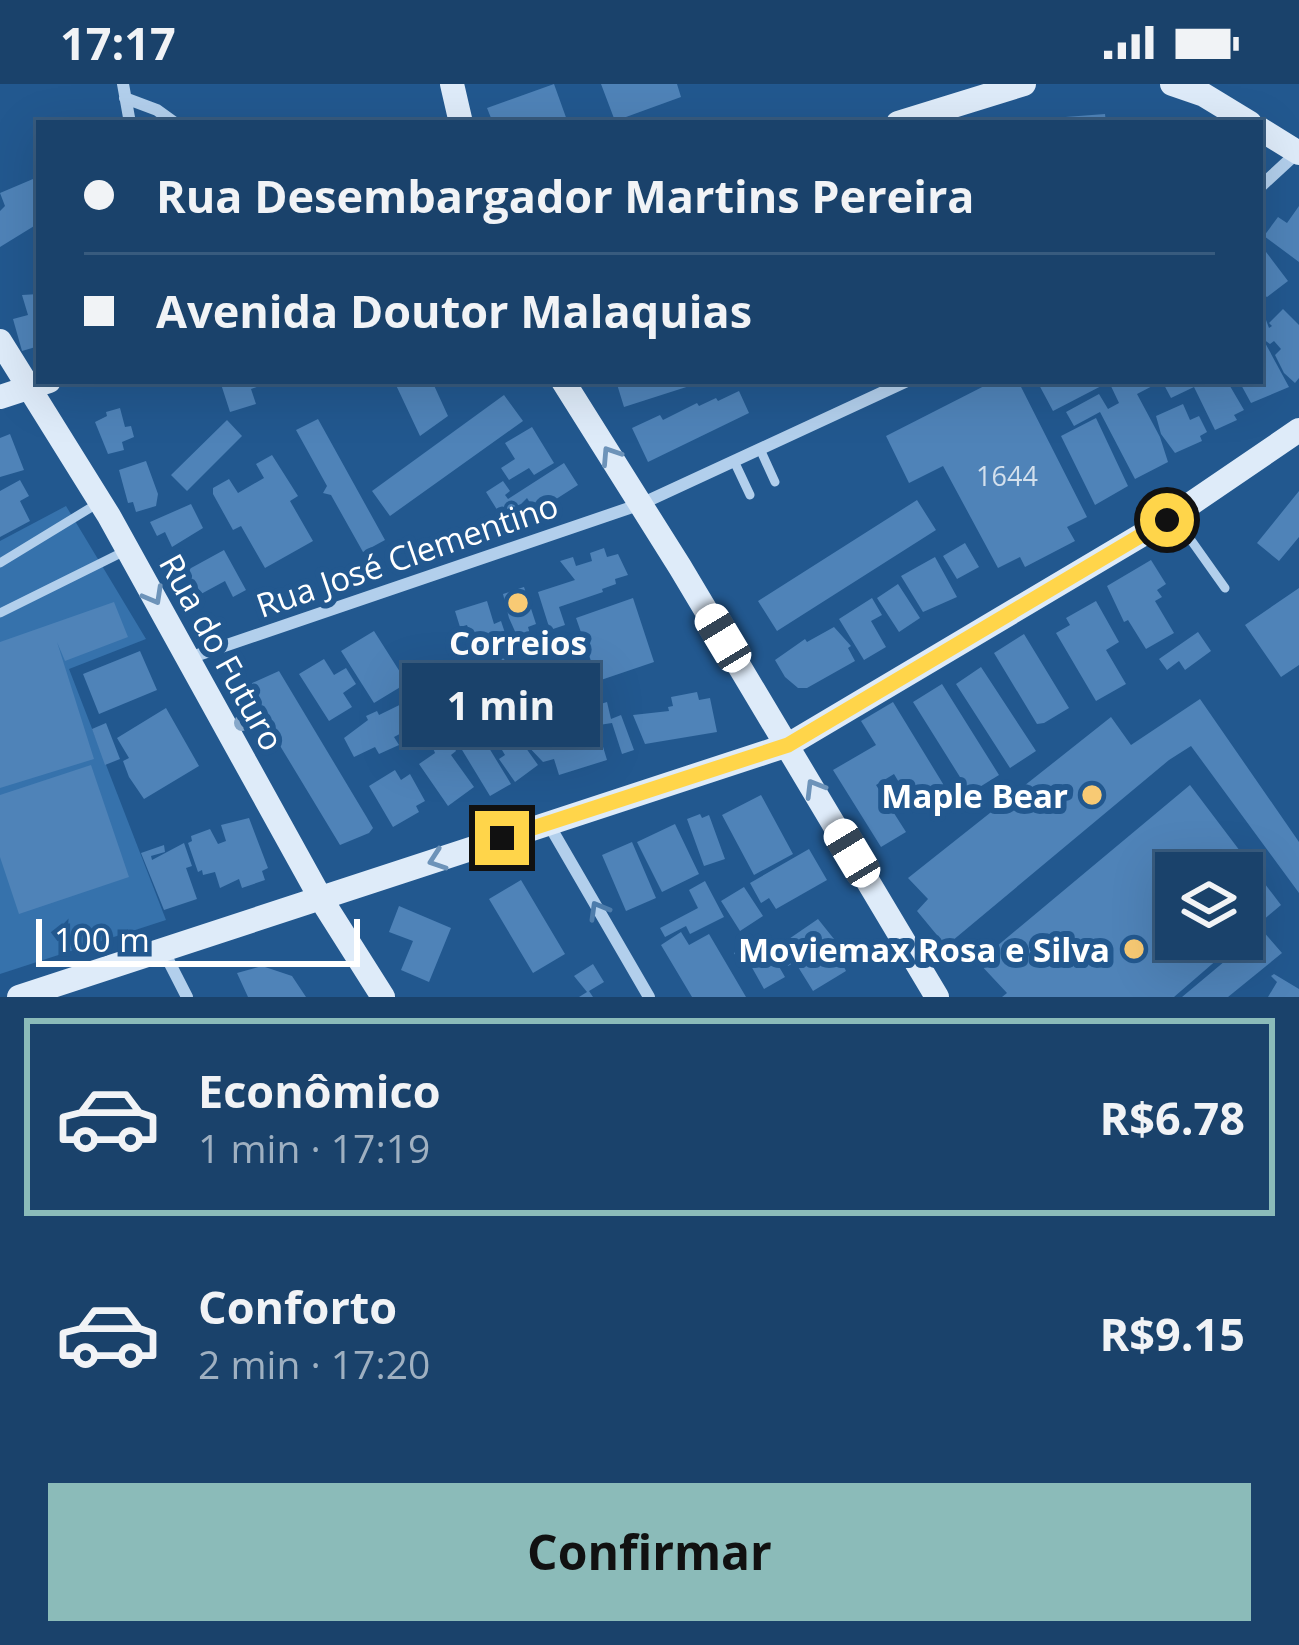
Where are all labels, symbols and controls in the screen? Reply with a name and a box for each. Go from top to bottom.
text: 17:17 [60,12,176,73]
text: Rua Desembargador Martins Pereira [156,165,975,226]
text: Avenida Doutor Malaquias [156,280,752,341]
one-way arrow [602,446,625,468]
house number: 1644 [976,457,1038,494]
street label: Rua José Clementino [250,482,564,628]
route start [1140,493,1194,547]
street label: Rua do Futuro [149,545,295,759]
one-way arrow [139,583,162,604]
marker: Correios [505,590,531,616]
car [689,598,757,678]
place label: Correios [449,620,587,665]
callout: 1 min [403,664,601,748]
text: 1 min [447,678,555,731]
place label: Maple Bear [881,773,1068,818]
one-way arrow [805,779,828,801]
marker: Maple Bear [1079,782,1105,808]
route end [475,811,529,865]
car [818,813,886,893]
one-way arrow [428,846,449,870]
map controls [1155,852,1263,960]
button: layers [1155,852,1263,960]
one-way arrow [590,901,613,923]
scale bar [36,913,360,966]
text: 100 m [54,917,150,962]
place label: Moviemax Rosa e Silva [738,927,1110,972]
marker: Moviemax Rosa e Silva [1121,936,1147,962]
text: Econômico [198,1060,441,1121]
icon: car [54,1063,162,1171]
text: R$6.78 [1100,1087,1245,1148]
text: 1 min · 17:19 [198,1121,430,1174]
text: Conforto [198,1276,397,1337]
icon: car [54,1279,162,1387]
text: R$9.15 [1100,1303,1245,1364]
text: 2 min · 17:20 [198,1337,430,1390]
button: Confirmar [48,1483,1251,1621]

